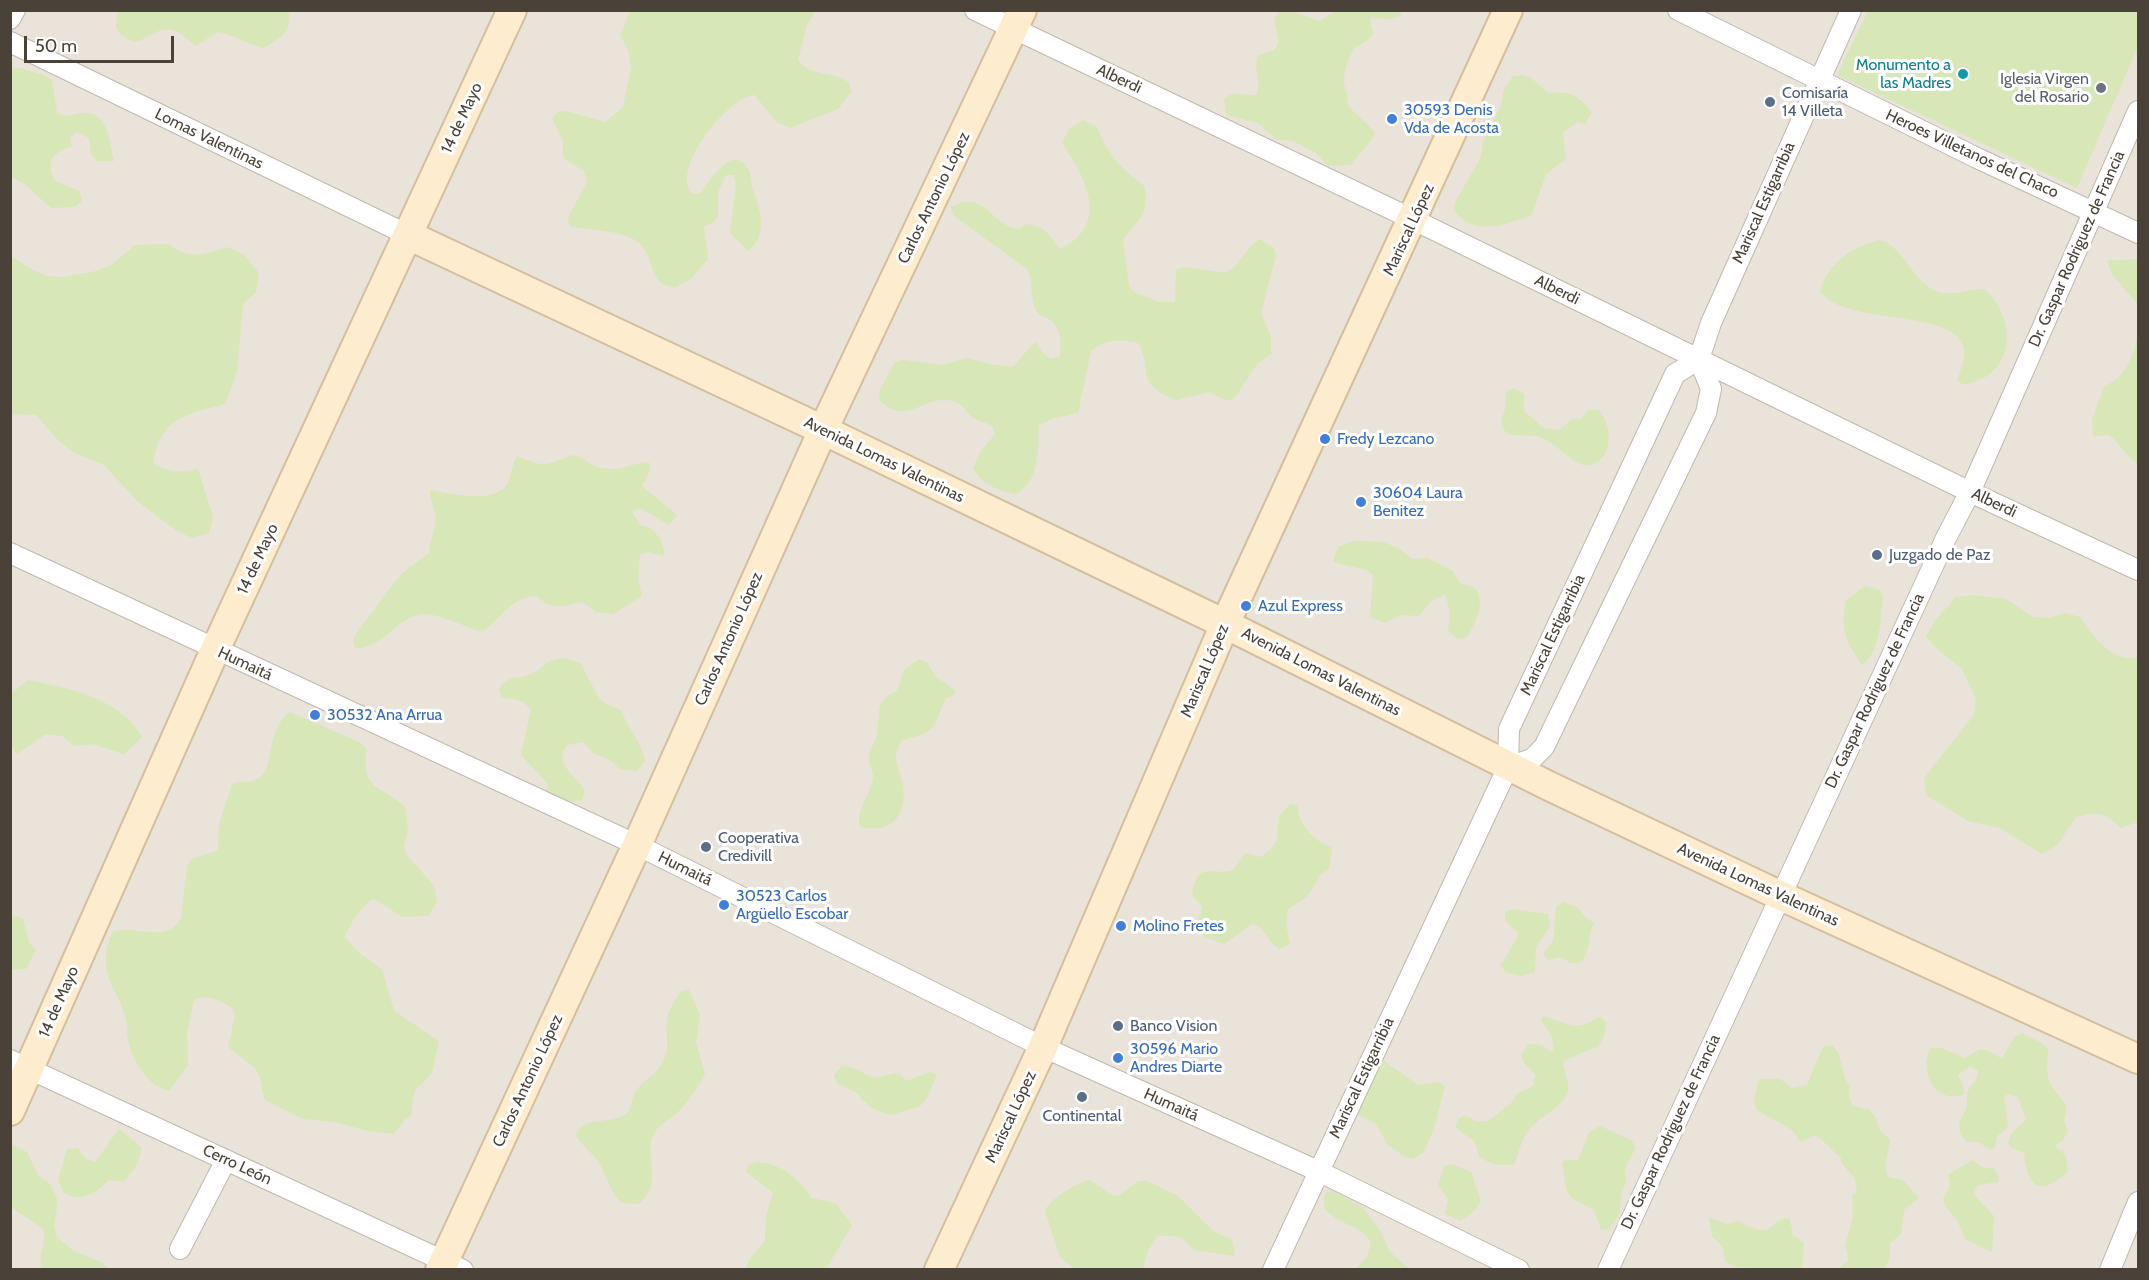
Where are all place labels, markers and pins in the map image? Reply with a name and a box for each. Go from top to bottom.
place label: Monumento a las Madres [1856,55,1951,93]
marker: Monumento a las Madres [1956,67,1970,81]
place label: Iglesia Virgen del Rosario [2000,69,2089,107]
marker: Iglesia Virgen del Rosario [2094,81,2108,95]
place label: Comisaría 14 Villeta [1782,83,1848,121]
marker: Comisaría 14 Villeta [1763,95,1777,109]
place label: 30593 Denis Vda de Acosta [1404,100,1499,138]
marker: 30593 Denis Vda de Acosta [1385,112,1399,126]
place label: Fredy Lezcano [1337,429,1434,449]
marker: Fredy Lezcano [1318,432,1332,446]
place label: 30604 Laura Benitez [1373,483,1463,521]
marker: 30604 Laura Benitez [1354,495,1368,509]
place label: Juzgado de Paz [1889,545,1990,565]
marker: Juzgado de Paz [1870,548,1884,562]
place label: Azul Express [1258,596,1343,616]
marker: Azul Express [1239,599,1253,613]
place label: 30532 Ana Arrua [327,705,442,725]
marker: 30532 Ana Arrua [308,708,322,722]
place label: Cooperativa Credivill [718,828,799,866]
marker: Cooperativa Credivill [699,840,713,854]
place label: 30523 Carlos Argüello Escobar [736,886,848,924]
marker: 30523 Carlos Argüello Escobar [717,898,731,912]
place label: Molino Fretes [1133,916,1224,936]
marker: Molino Fretes [1114,919,1128,933]
place label: Banco Vision [1130,1016,1217,1036]
marker: Banco Vision [1111,1019,1125,1033]
place label: 30596 Mario Andres Diarte [1130,1039,1222,1077]
marker: 30596 Mario Andres Diarte [1111,1051,1125,1065]
marker: Continental [1075,1090,1089,1104]
place label: Continental [1043,1106,1121,1126]

